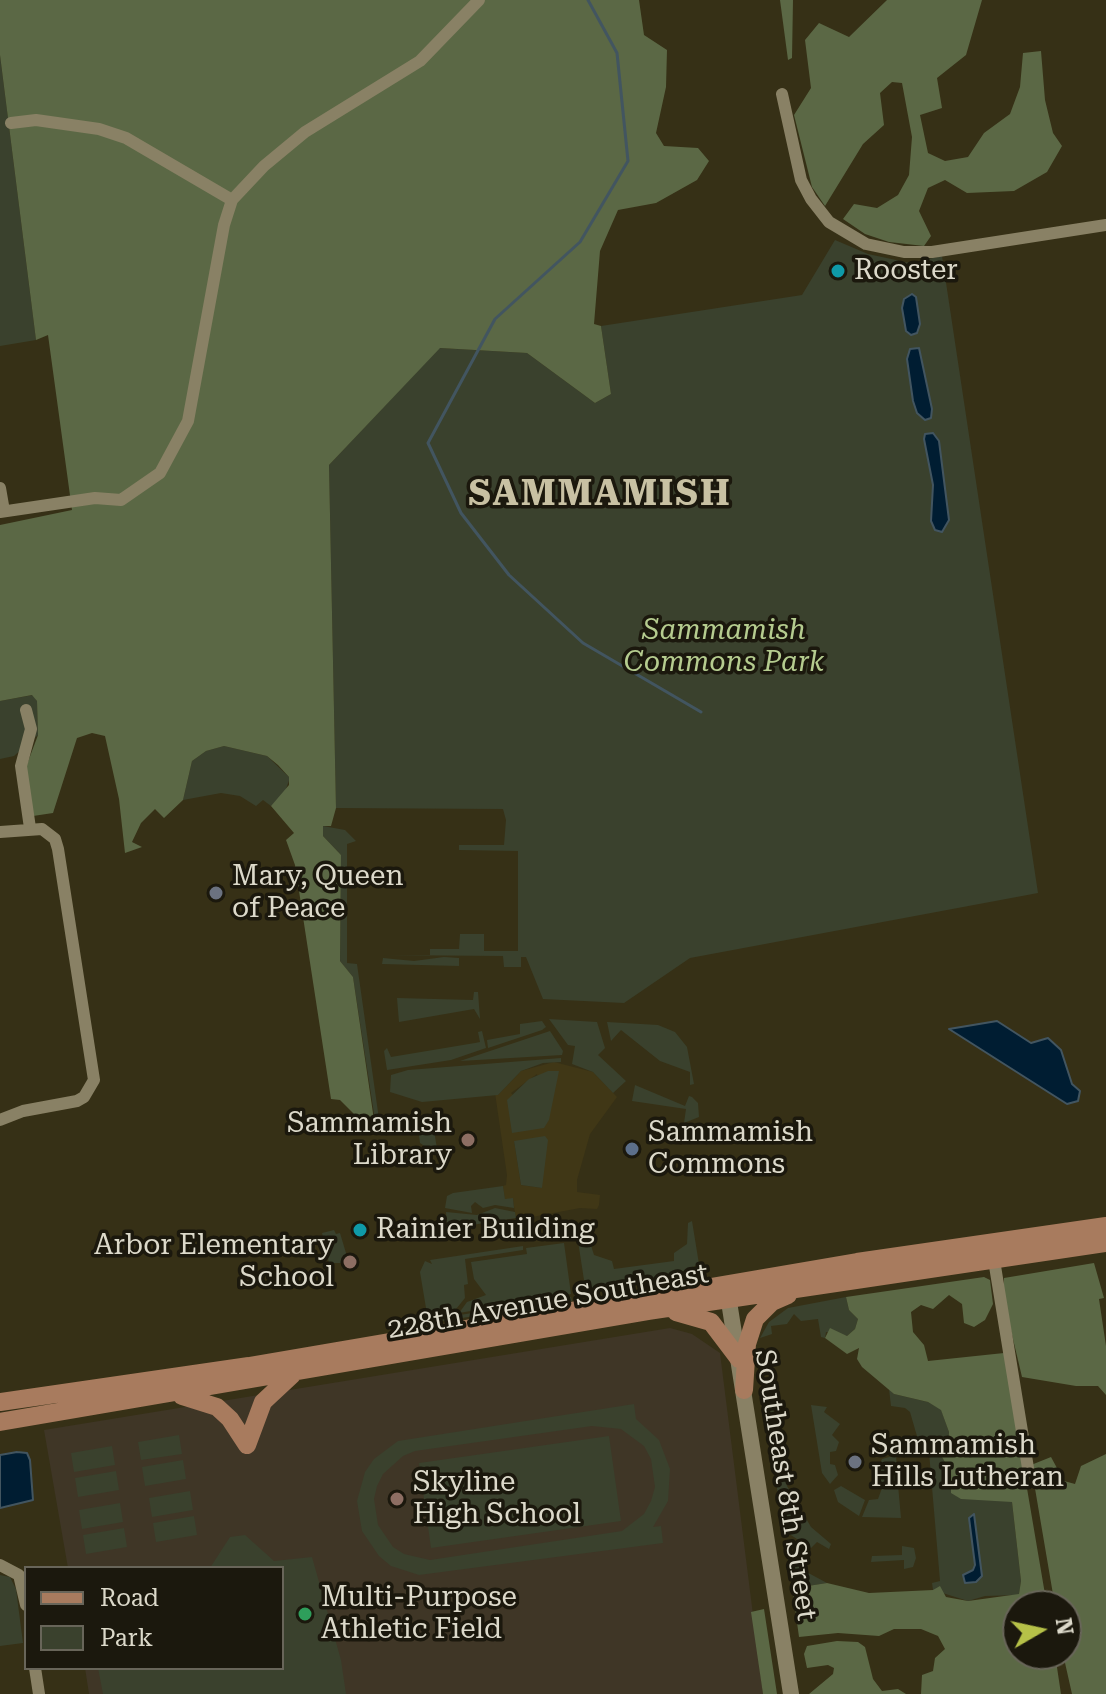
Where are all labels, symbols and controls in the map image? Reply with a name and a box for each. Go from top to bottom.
place label: Rooster [854,254,958,288]
marker: Rooster [829,262,847,280]
district label: SAMMAMISH [468,472,732,516]
park label: Sammamish Commons Park [624,614,824,680]
place label: Mary, Queen of Peace [232,860,403,926]
marker: Mary, Queen of Peace [207,884,225,902]
place label: Sammamish Library [287,1107,452,1173]
place label: Sammamish Commons [648,1116,813,1182]
marker: Sammamish Library [459,1131,477,1149]
marker: Sammamish Commons [623,1140,641,1158]
place label: Rainier Building [376,1213,595,1247]
marker: Rainier Building [351,1221,369,1239]
place label: Arbor Elementary School [94,1229,334,1295]
marker: Arbor Elementary School [341,1253,359,1271]
street label: 228th Avenue Southeast [385,1257,711,1347]
street label: Southeast 8th Street [747,1347,823,1623]
place label: Sammamish Hills Lutheran [871,1429,1064,1495]
marker: Sammamish Hills Lutheran [846,1453,864,1471]
place label: Skyline High School [413,1466,581,1532]
marker: Skyline High School [388,1490,406,1508]
legend [24,1566,284,1670]
place label: Multi-Purpose Athletic Field [321,1581,517,1647]
text: Road [100,1584,159,1612]
north arrow [1002,1590,1082,1670]
marker: Multi-Purpose Athletic Field [296,1605,314,1623]
text: N [1051,1616,1078,1637]
text: Park [100,1624,153,1652]

